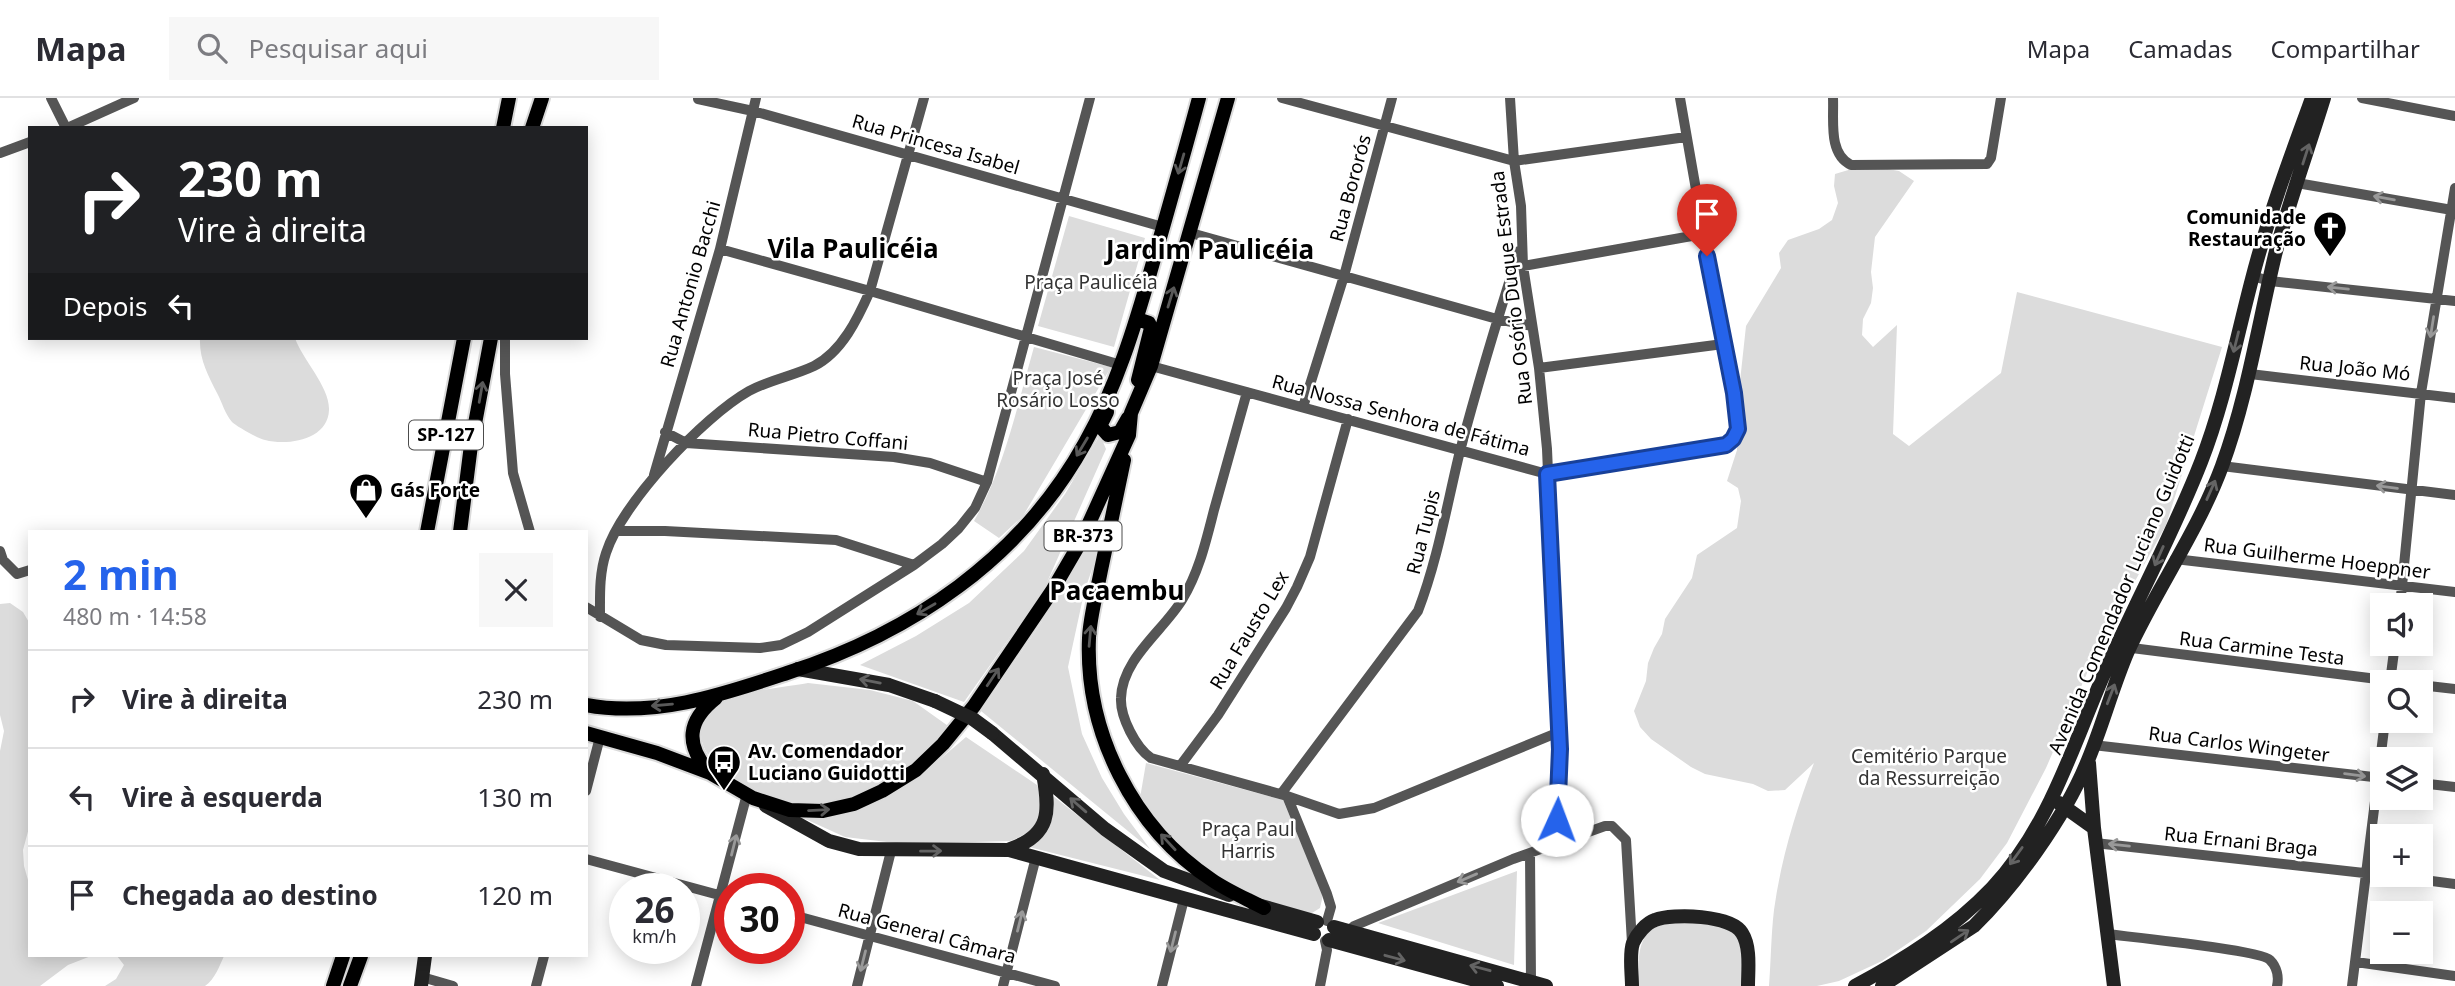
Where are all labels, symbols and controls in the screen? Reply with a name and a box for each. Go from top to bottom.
search box [169,17,659,80]
text: Mapa [35,26,127,71]
icon: search [193,29,231,67]
text: Pesquisar aqui [249,30,428,66]
text: Mapa [2027,32,2090,65]
text: Camadas [2128,32,2232,65]
text: Compartilhar [2270,32,2420,65]
street label: Rua Princesa Isabel [849,108,1023,180]
street label: Rua Bororós [1323,131,1377,245]
one-way arrow [2301,143,2314,165]
text: 230 m [178,145,323,211]
one-way arrow [1174,152,1187,175]
icon: right [63,154,154,245]
street label: Rua Osório Duque Estrada [1484,170,1538,406]
pin [1677,184,1737,256]
one-way arrow [2373,191,2396,204]
icon: arrive [1688,195,1726,233]
street label: Rua Antonio Bacchi [654,198,726,370]
place label: Comunidade Restauração [2186,204,2306,252]
text: Vire à direita [178,208,367,251]
church icon: Comunidade Restauração [2311,209,2349,258]
district label: Vila Paulicéia [767,230,939,266]
district label: Jardim Paulicéia [1104,231,1314,267]
park label: Praça Paulicéia [1024,269,1158,295]
one-way arrow [2328,282,2350,295]
one-way arrow [1166,286,1179,308]
icon: left [162,287,200,325]
text: Depois [63,288,148,324]
one-way arrow [2425,316,2438,338]
one-way arrow [2229,331,2242,353]
street label: Rua João Mó [2298,349,2412,387]
park label: Praça José Rosário Losso [996,365,1120,413]
street label: Rua Nossa Senhora de Fátima [1269,368,1533,462]
one-way arrow [475,381,488,404]
street label: Rua Pietro Coffani [747,416,909,456]
road number: SP-127 [409,421,483,450]
street label: Avenida Comendador Luciano Guidotti [2042,430,2200,758]
one-way arrow [1075,437,1089,457]
shop icon: Gás Forte [347,471,385,520]
place label: Gás Forte [390,477,480,503]
one-way arrow [2205,480,2218,501]
one-way arrow [2376,481,2399,494]
street label: Rua Tupis [1400,487,1446,577]
road number: BR-373 [1044,522,1122,550]
street label: Rua Guilherme Hoeppner [2202,531,2432,585]
text: 2 min [63,545,179,602]
one-way arrow [2152,545,2165,566]
button: close [479,553,553,627]
street label: Rua Fausto Lex [1203,566,1295,694]
district label: Pacaembu [1050,572,1184,608]
map controls [2370,593,2433,964]
button: sound [2370,593,2433,656]
text: 480 m · 14:58 [63,600,207,632]
one-way arrow [916,603,937,616]
one-way arrow [1084,625,1097,648]
street label: Rua Carmine Testa [2178,625,2346,671]
one-way arrow [986,668,1000,688]
button: search [2370,670,2433,733]
one-way arrow [859,674,882,687]
icon: right [63,680,101,718]
text: Vire à direita [122,681,288,717]
text: 230 m [477,681,553,717]
one-way arrow [2105,683,2118,705]
one-way arrow [651,699,673,712]
street label: Rua Carlos Wingeter [2147,720,2331,768]
place label: Av. Comendador Luciano Guidotti [748,738,905,786]
bus stop icon: Av. Comendador Luciano Guidotti [705,743,743,792]
park label: Cemitério Parque da Ressurreição [1851,743,2007,791]
button: layers [2370,747,2433,810]
one-way arrow [2344,768,2366,781]
icon: left [63,778,101,816]
text: Vire à esquerda [122,779,323,815]
text: 130 m [477,779,553,815]
position arrow [1520,783,1594,857]
one-way arrow [1069,797,1087,813]
one-way arrow [808,803,831,816]
park label: Praça Paul Harris [1201,816,1295,864]
street label: Rua Ernani Braga [2163,820,2319,862]
button: + [2370,824,2433,887]
one-way arrow [728,834,741,857]
one-way arrow [1159,834,1176,851]
one-way arrow [2108,839,2131,852]
one-way arrow [919,844,942,857]
one-way arrow [2009,846,2023,865]
one-way arrow [1456,872,1478,885]
speed limit sign: 30 [714,873,805,964]
icon: arrive [63,876,101,914]
text: Chegada ao destino [122,877,378,913]
text: 120 m [477,877,553,913]
text: 26 [634,886,675,933]
street label: Rua General Câmara [835,897,1019,969]
button: − [2370,901,2433,964]
one-way arrow [1014,910,1027,933]
text: km/h [632,924,677,948]
one-way arrow [1950,929,1969,943]
one-way arrow [1166,930,1179,953]
one-way arrow [856,949,869,972]
one-way arrow [1383,952,1405,965]
one-way arrow [1469,961,1492,974]

